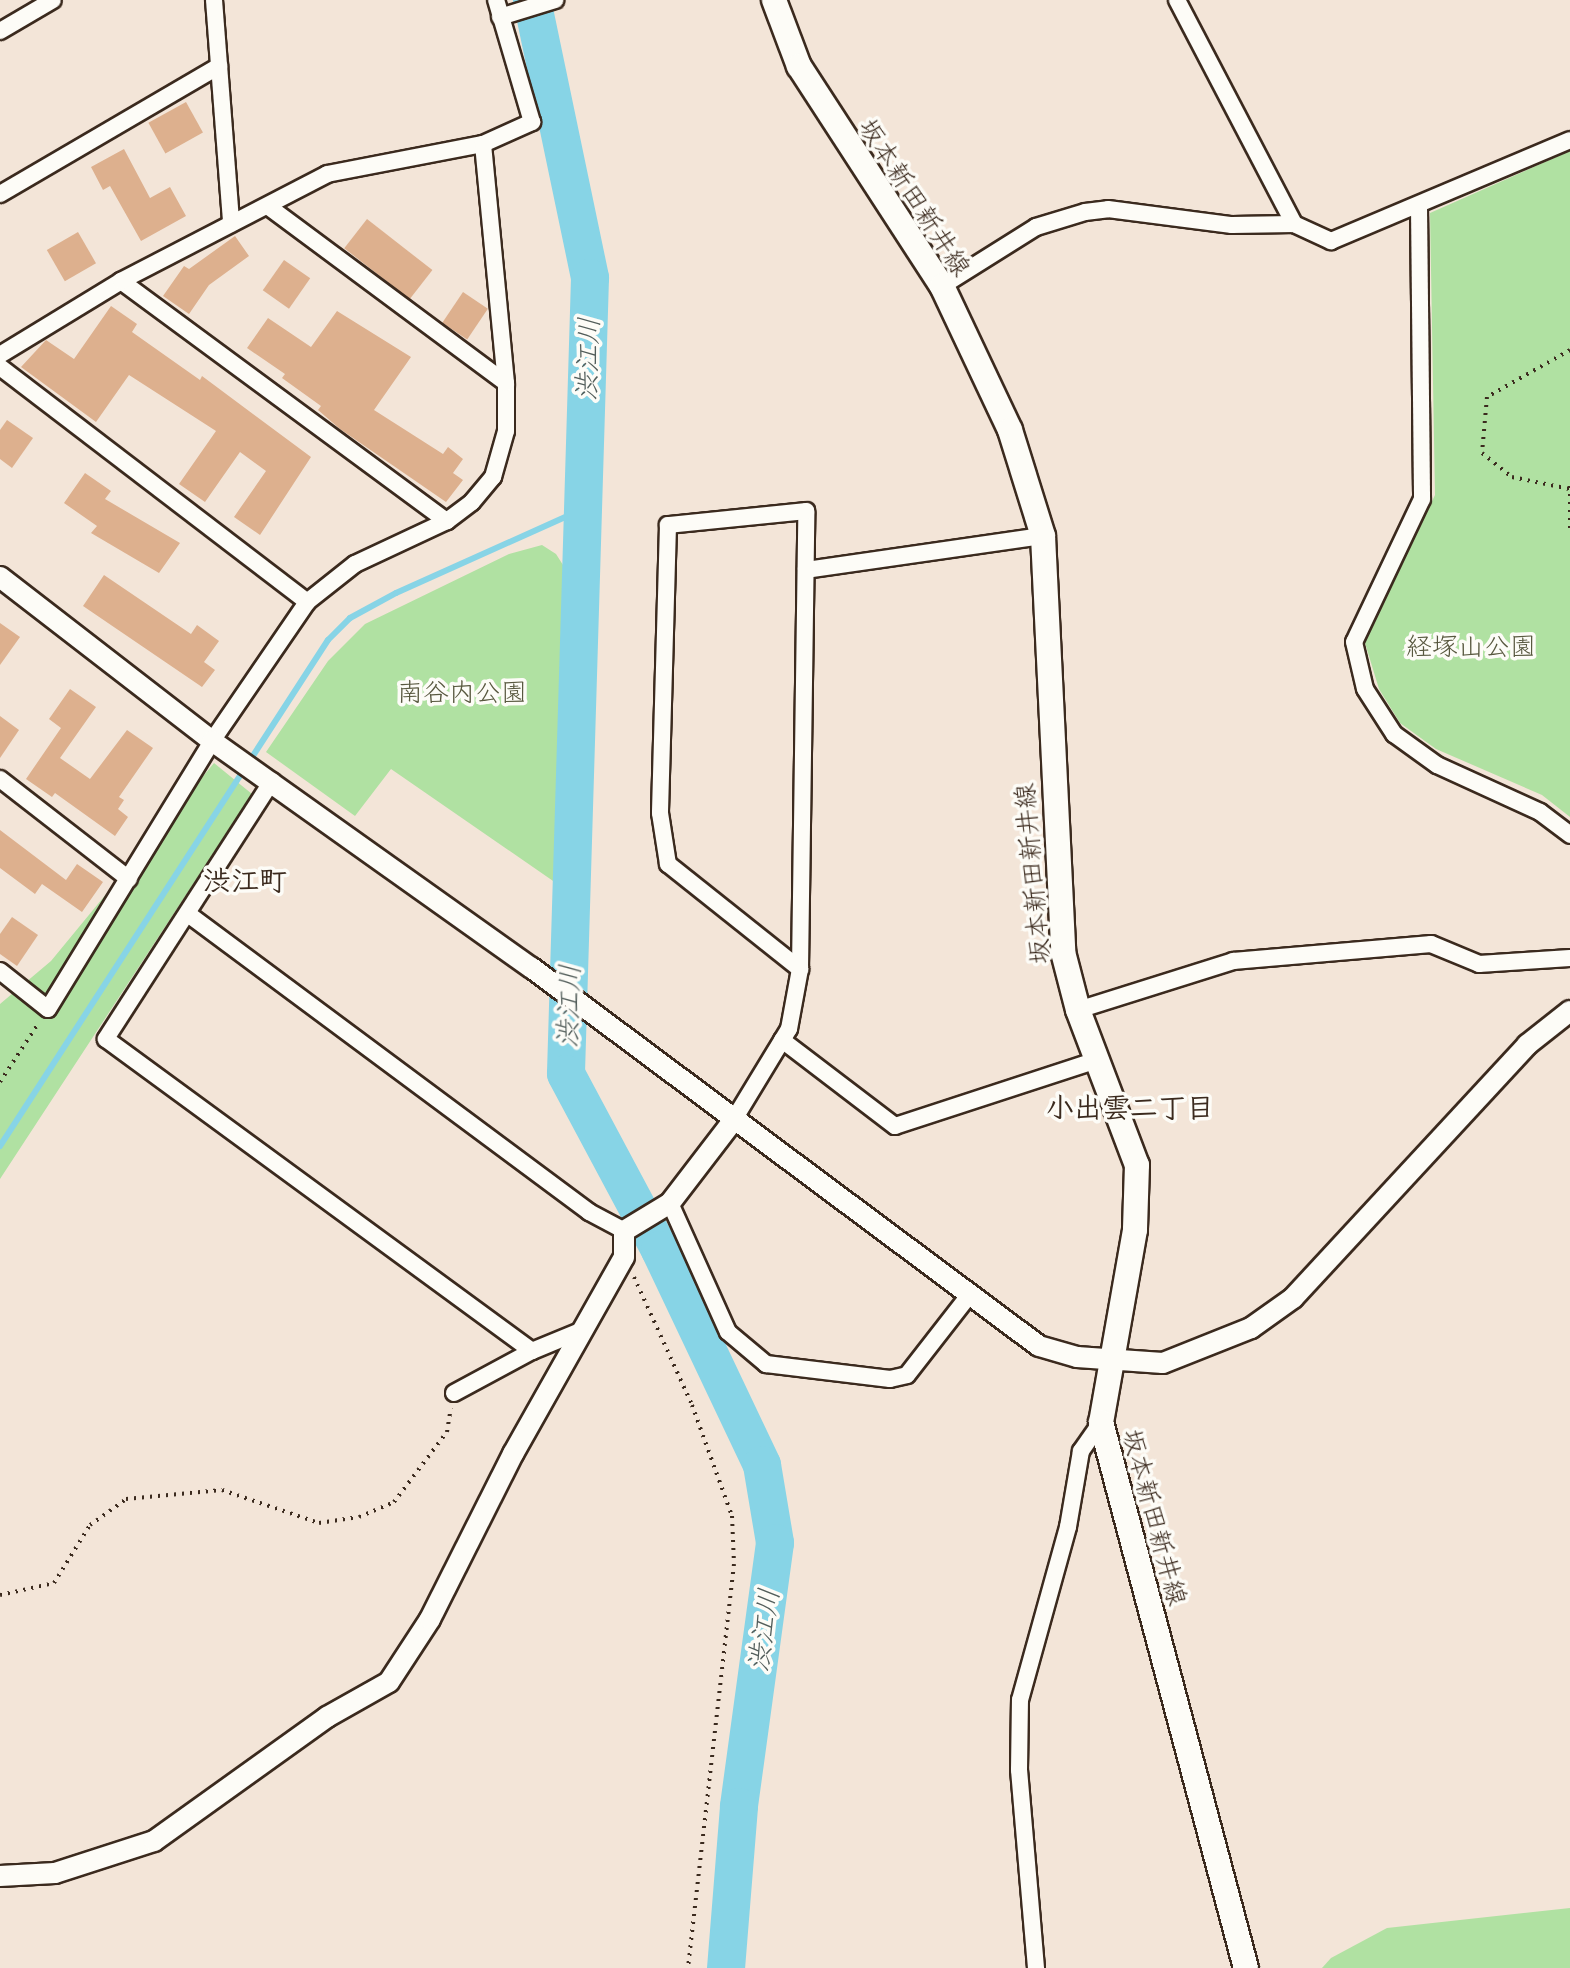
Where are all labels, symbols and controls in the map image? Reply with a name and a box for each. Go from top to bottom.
street label: 坂本新田新井線 [852,112,978,282]
water label: 渋江川 [569,316,605,402]
park label: 経塚山公園 [1406,630,1536,662]
park label: 南谷内公園 [397,676,527,708]
street label: 坂本新田新井線 [1009,782,1055,966]
district label: 渋江町 [203,863,287,897]
water label: 渋江川 [550,963,586,1049]
district label: 小出雲二丁目 [1046,1090,1214,1124]
street label: 坂本新田新井線 [1116,1425,1194,1609]
water label: 渋江川 [741,1586,785,1674]

